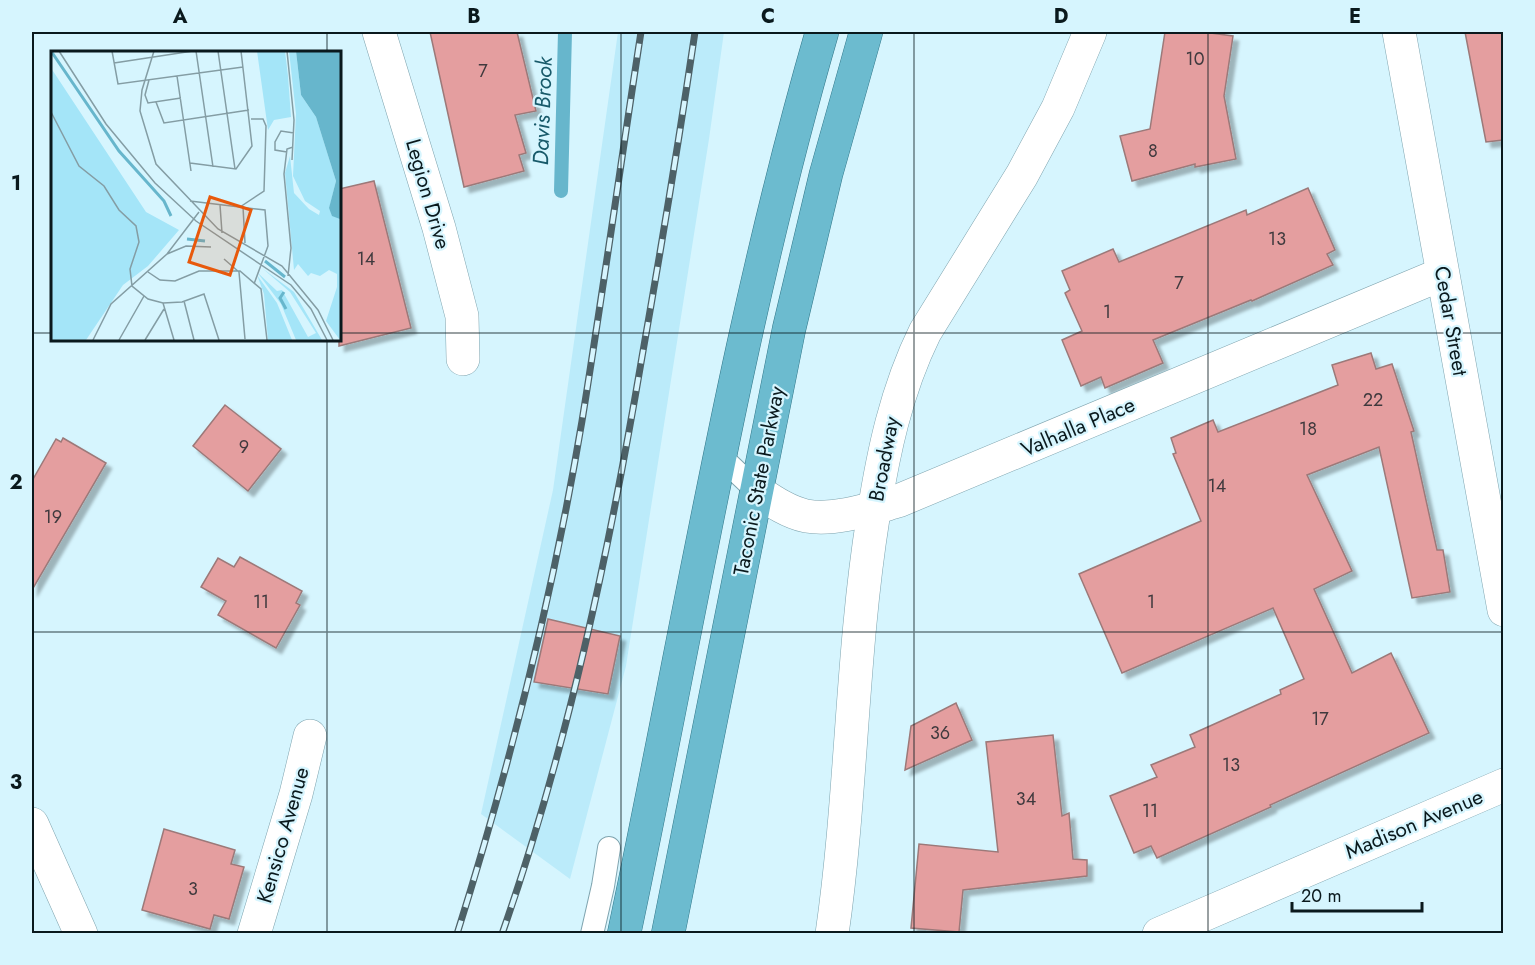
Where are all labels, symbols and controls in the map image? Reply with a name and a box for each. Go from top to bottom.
text: A [172,2,188,31]
text: B [467,2,481,31]
text: C [761,2,775,31]
text: D [1054,2,1068,31]
text: E [1349,2,1361,31]
house number: 10 [1186,46,1205,72]
inset map [51,51,340,340]
water label: Davis Brook [524,55,560,166]
house number: 7 [478,58,488,84]
street label: Legion Drive [398,135,458,253]
house number: 8 [1148,138,1158,164]
text: 1 [11,169,21,198]
house number: 13 [1268,226,1286,252]
house number: 14 [357,246,375,272]
street label: Cedar Street [1427,264,1475,378]
house number: 7 [1174,270,1184,296]
house number: 1 [1103,299,1111,325]
street label: Taconic State Parkway [726,383,792,578]
house number: 22 [1363,387,1383,413]
street label: Valhalla Place [1016,389,1140,464]
street label: Broadway [861,413,907,504]
house number: 18 [1299,416,1317,442]
house number: 9 [239,434,249,460]
text: 2 [9,468,23,497]
house number: 14 [1208,473,1226,499]
house number: 19 [44,504,62,530]
house number: 11 [253,589,269,615]
house number: 1 [1147,589,1155,615]
house number: 17 [1311,706,1329,732]
house number: 36 [930,720,950,746]
house number: 13 [1222,752,1240,778]
street label: Kensico Avenue [249,763,317,907]
text: 3 [10,768,22,797]
street label: Madison Avenue [1340,781,1488,867]
house number: 34 [1016,786,1036,812]
house number: 11 [1142,798,1158,824]
scale bar [1292,875,1422,913]
house number: 3 [188,876,198,902]
text: 20 m [1301,883,1341,909]

